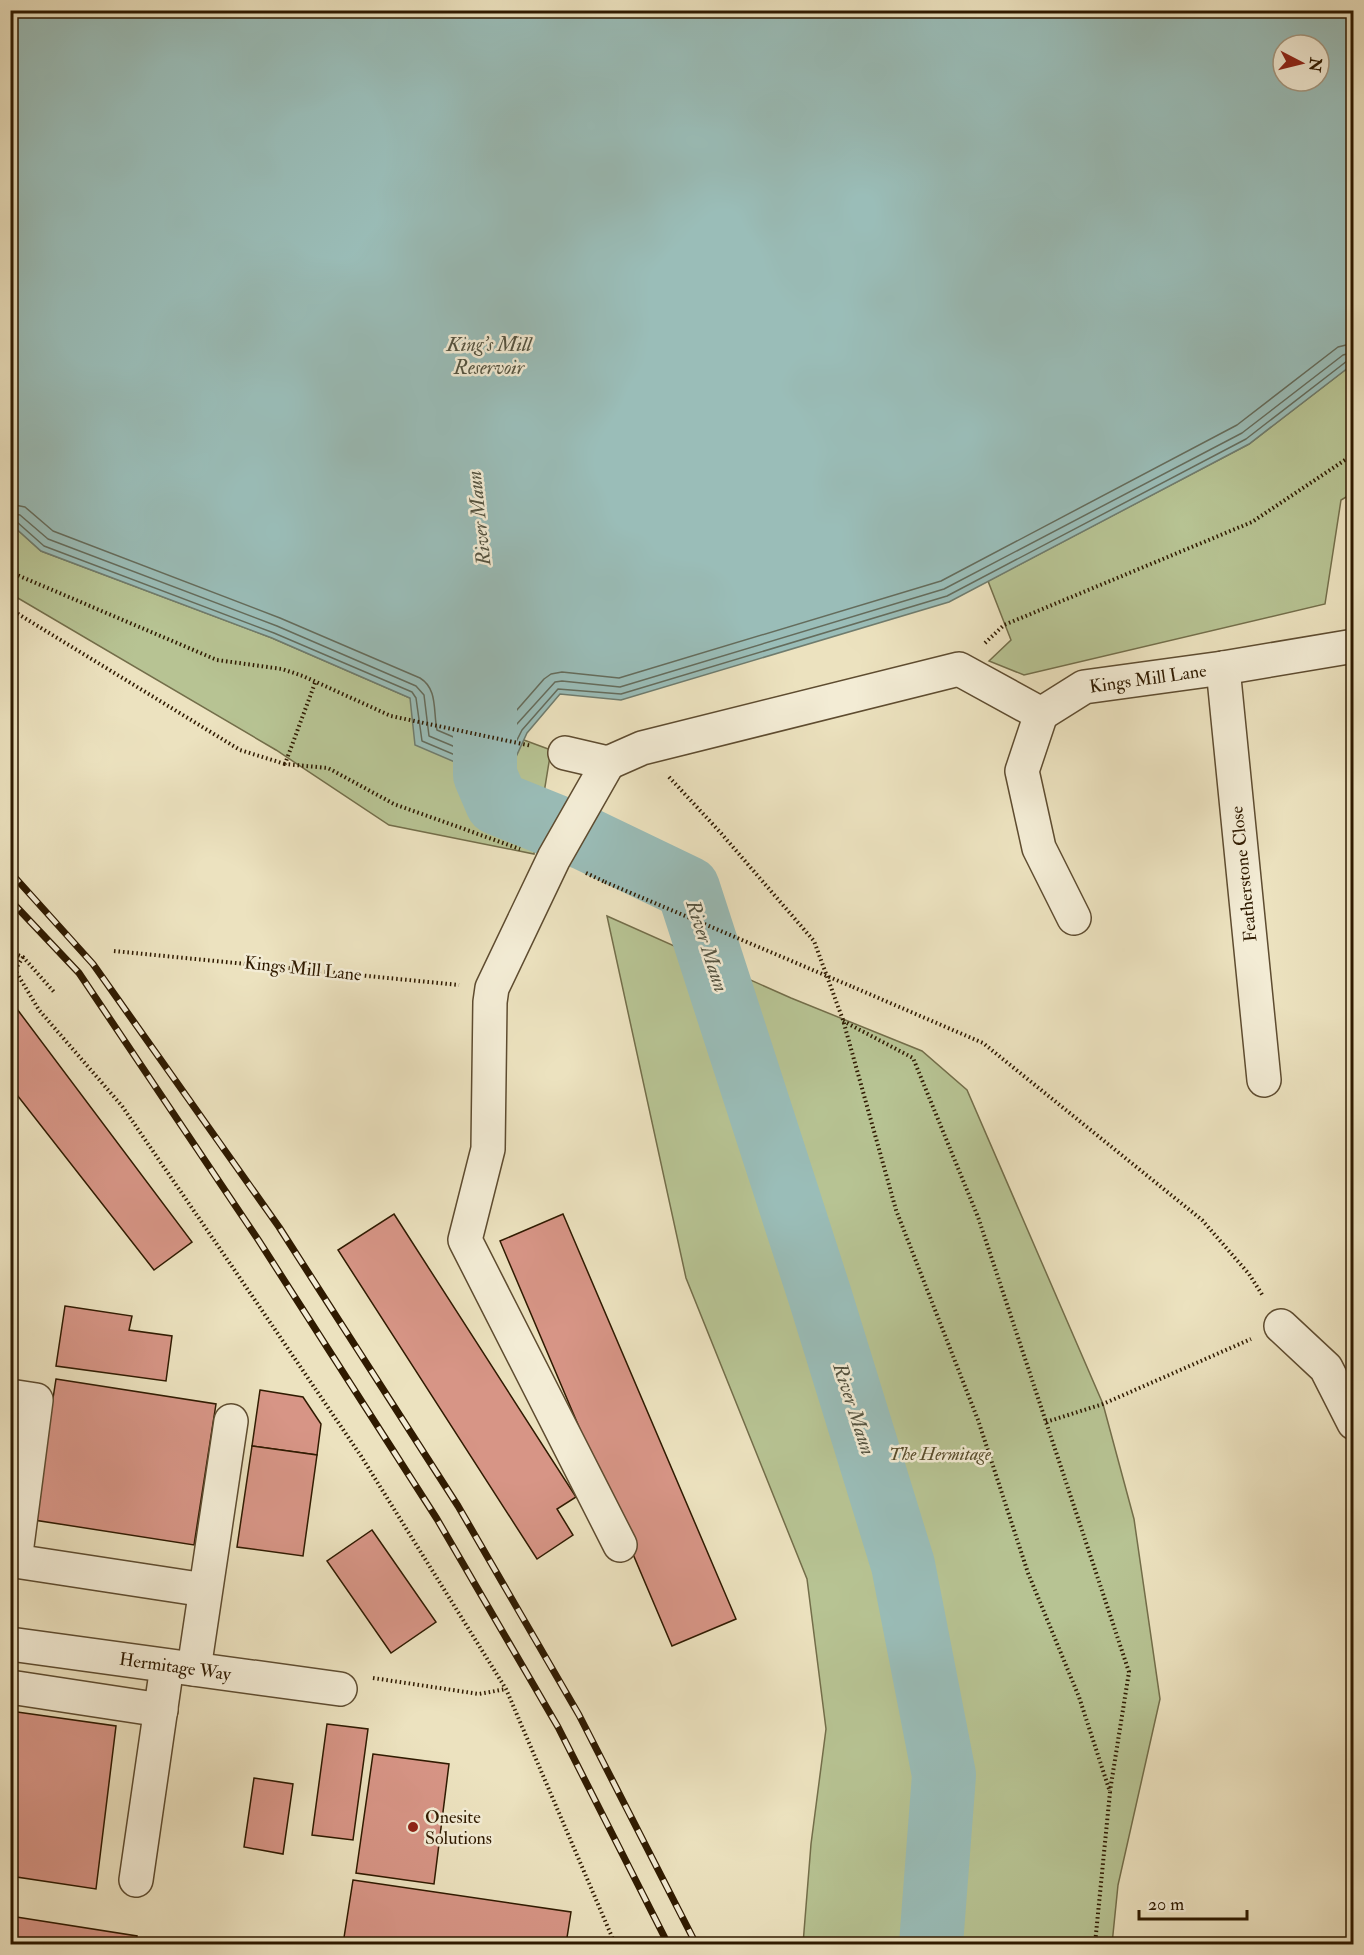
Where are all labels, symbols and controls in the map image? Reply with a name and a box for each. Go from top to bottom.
north arrow [1271,33,1331,93]
text: N [1304,55,1326,74]
water label: King's Mill Reservoir [446,332,534,380]
water label: River Maun [462,469,497,568]
street label: Kings Mill Lane [1088,659,1208,699]
street label: Featherstone Close [1225,804,1263,943]
water label: River Maun [680,896,734,995]
street label: Kings Mill Lane [243,951,363,987]
water label: River Maun [827,1359,881,1458]
park label: The Hermitage [889,1443,992,1466]
street label: Hermitage Way [118,1648,233,1686]
place label: Onesite Solutions [425,1806,492,1850]
marker: Onesite Solutions [406,1820,420,1834]
scale bar [1139,1883,1247,1921]
text: 20 m [1148,1893,1184,1916]

